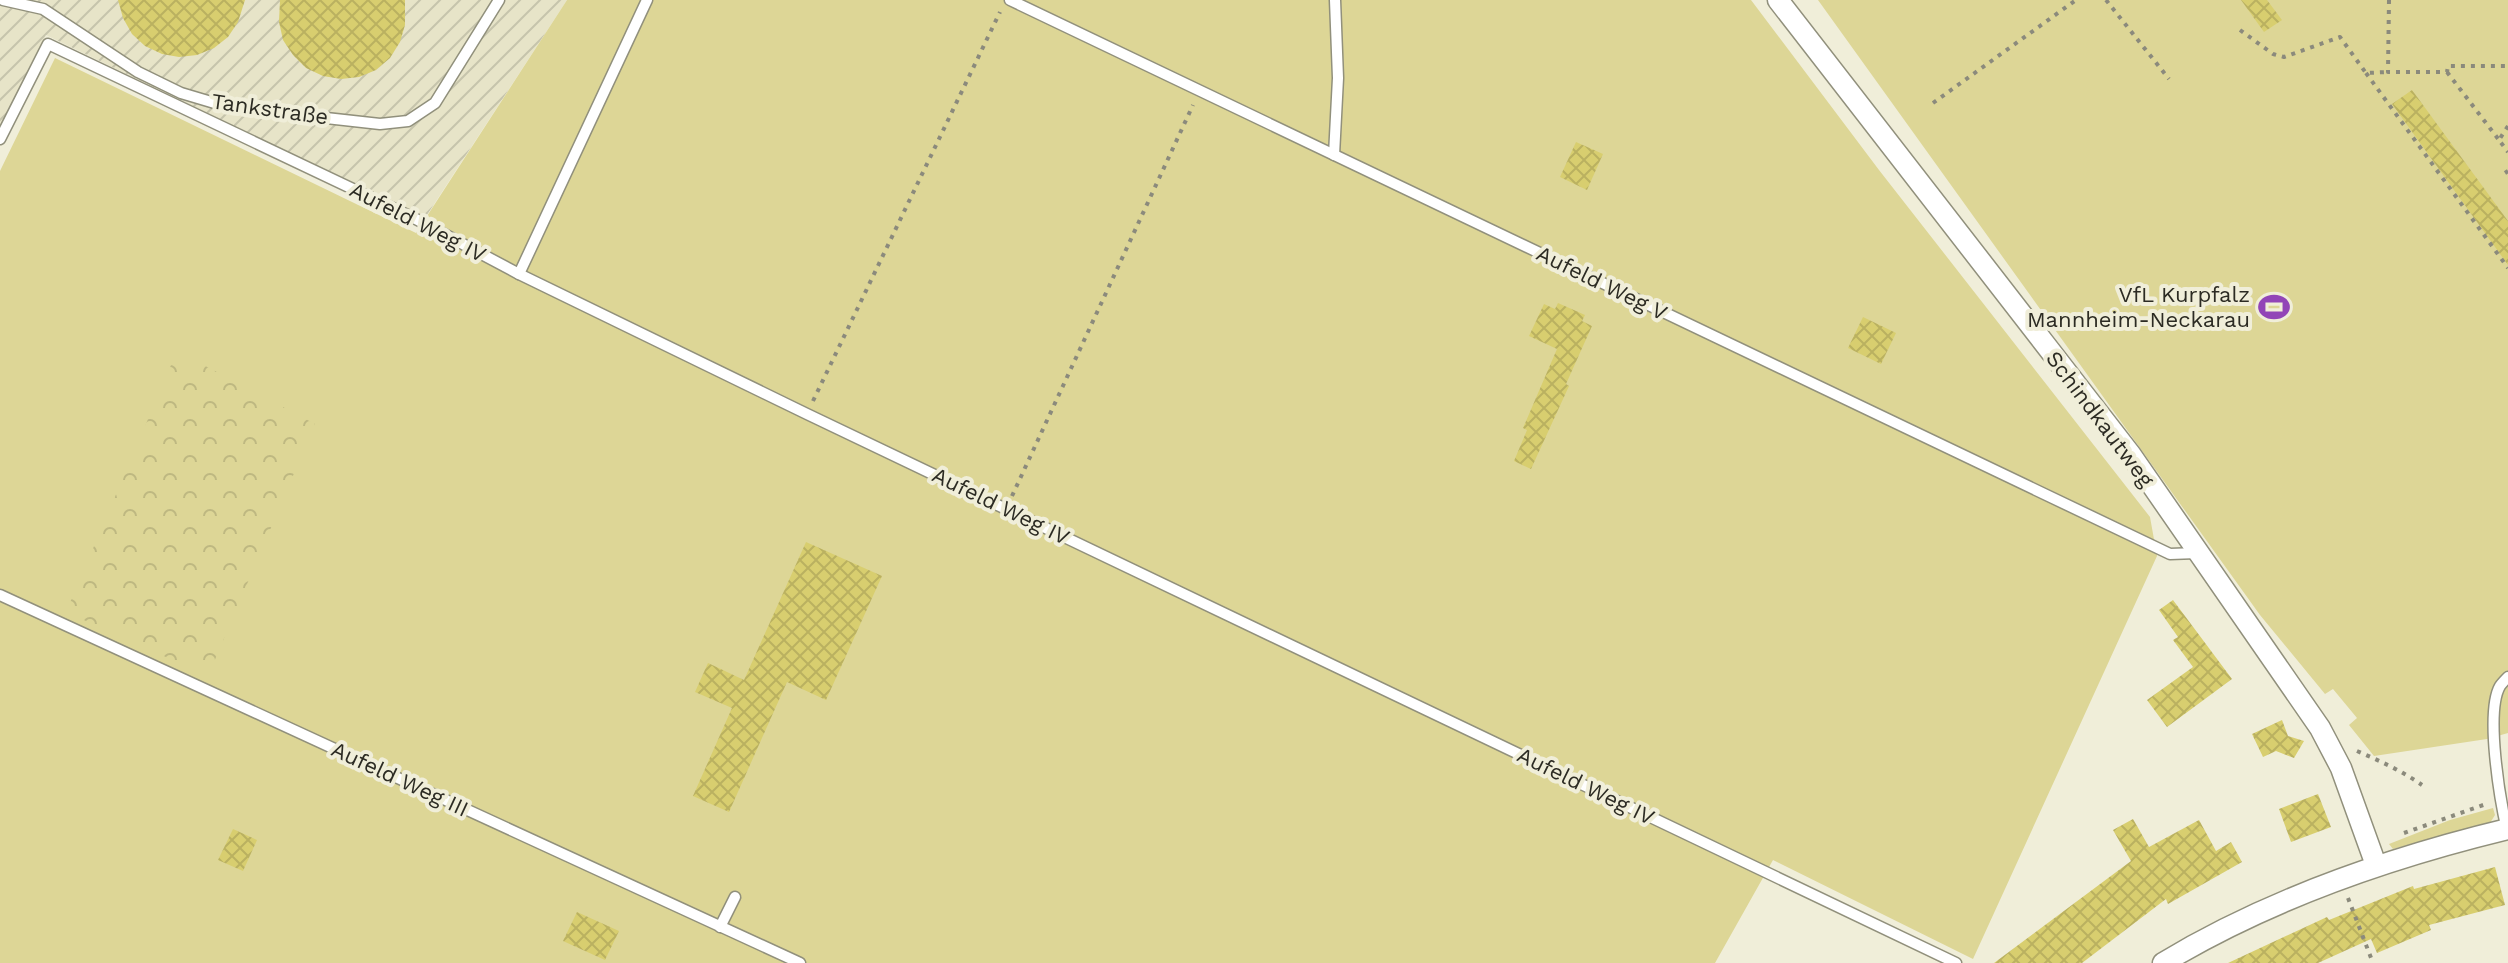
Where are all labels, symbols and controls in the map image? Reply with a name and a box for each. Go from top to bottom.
street label: Tankstraße [210,88,330,130]
street label: Aufeld Weg IV [346,177,490,267]
street label: Aufeld Weg V [1533,241,1671,325]
place label: VfL Kurpfalz Mannheim-Neckarau [2027,282,2250,332]
sports icon: VfL Kurpfalz Mannheim-Neckarau [2257,290,2291,324]
street label: Schindkautweg [2041,346,2159,492]
street label: Aufeld Weg IV [928,462,1074,550]
street label: Aufeld Weg III [328,736,472,822]
street label: Aufeld Weg IV [1513,742,1659,830]

